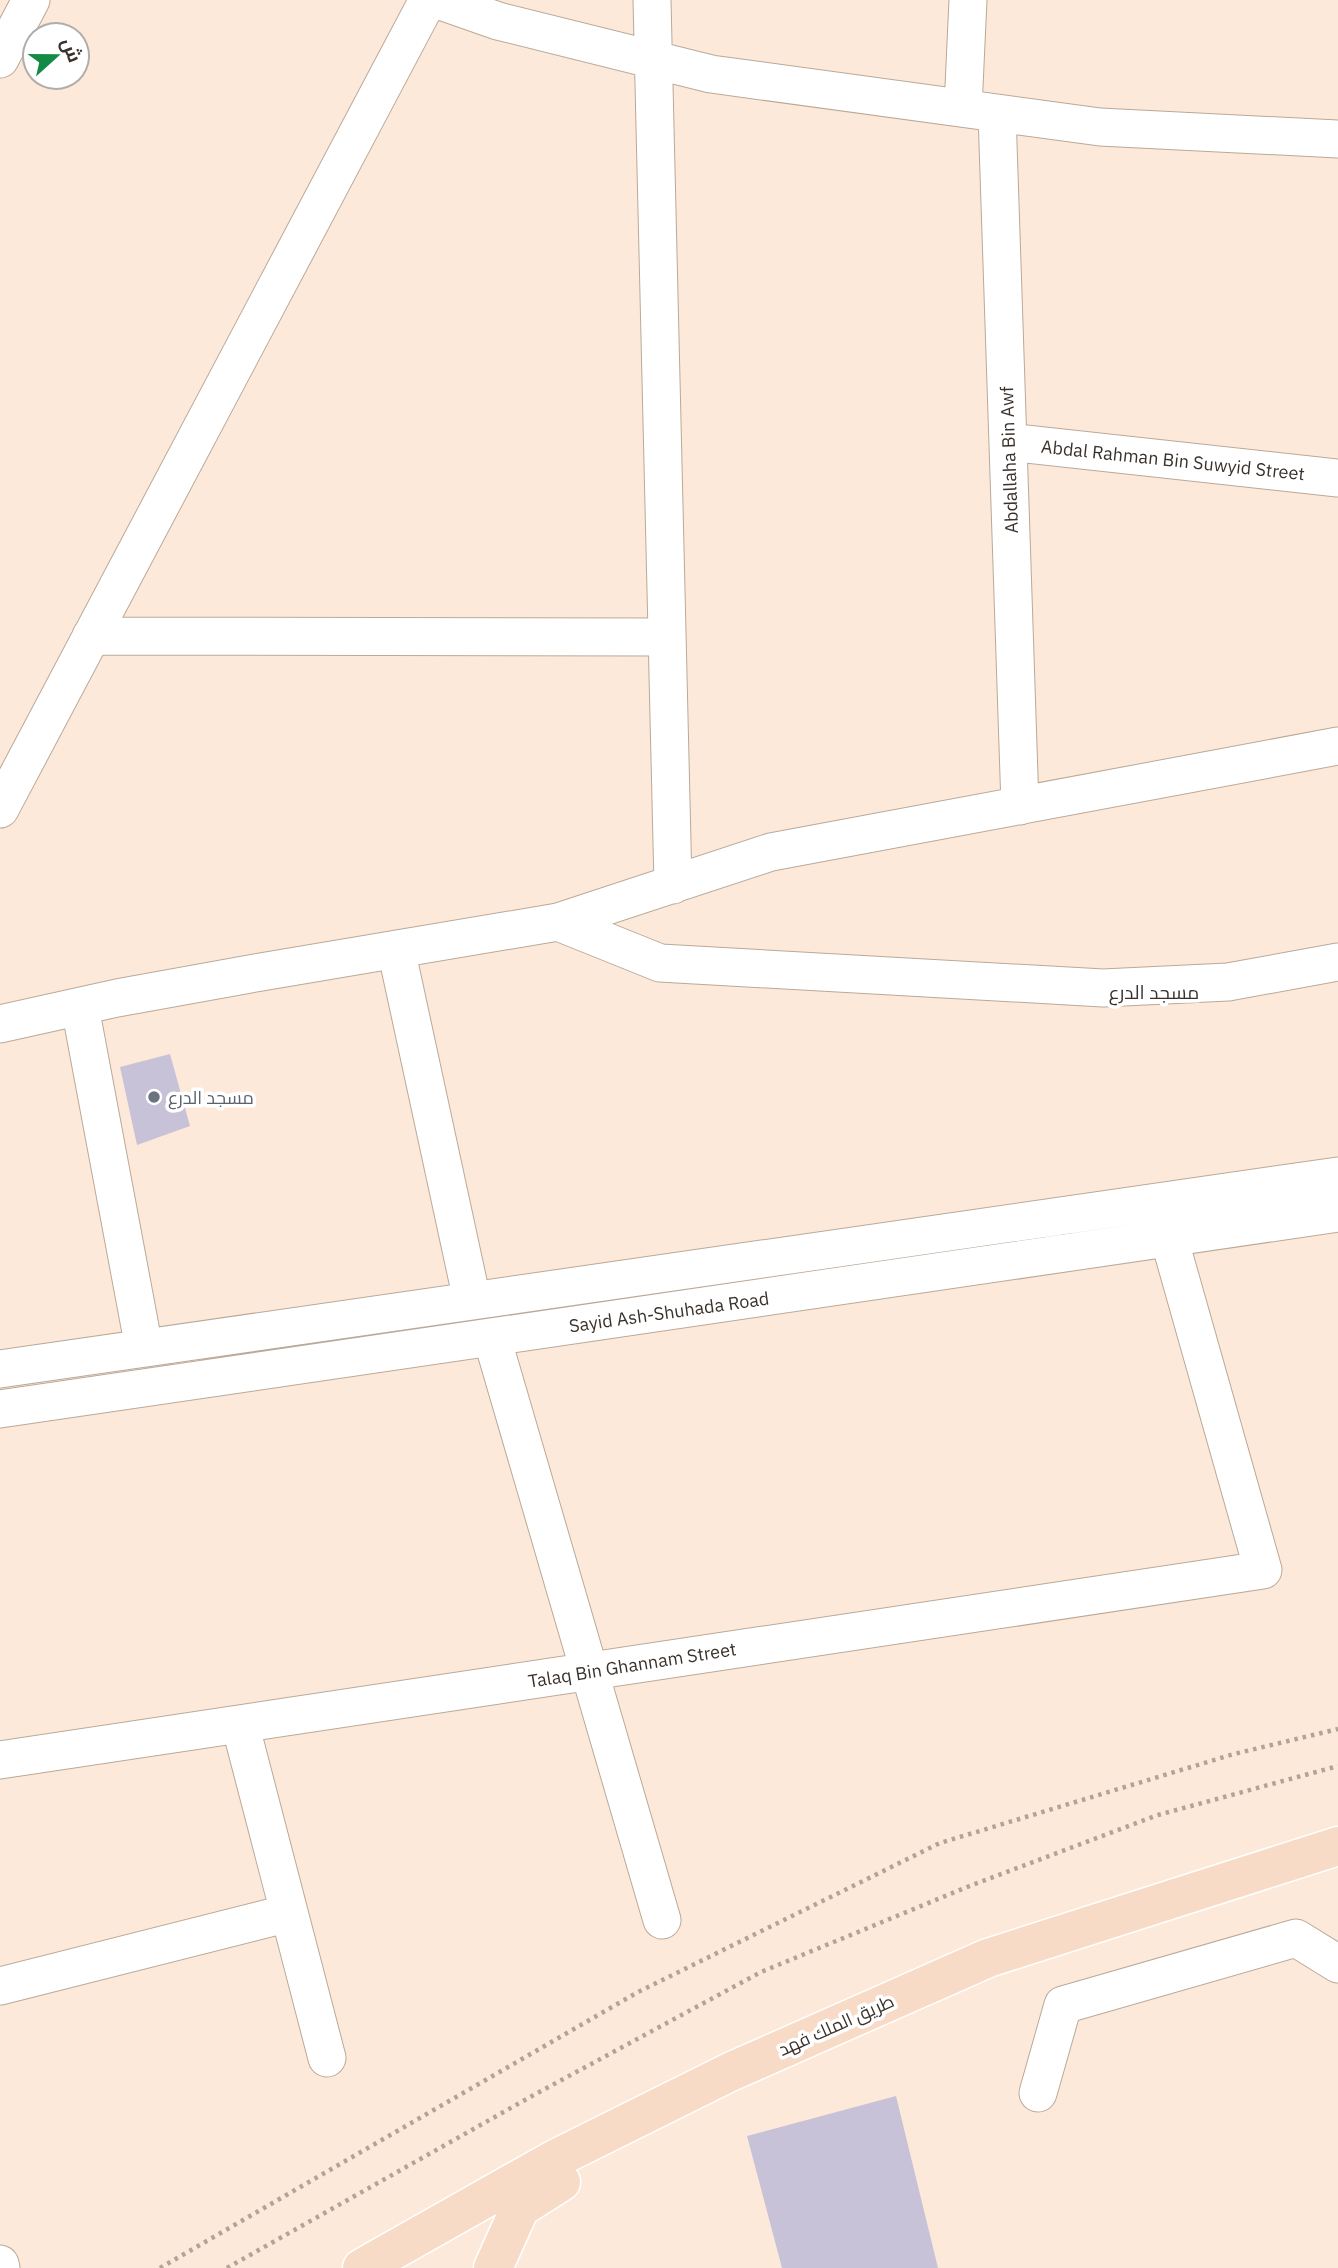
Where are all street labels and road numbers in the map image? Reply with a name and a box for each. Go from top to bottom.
street label: Abdallaha Bin Awf [995,386,1023,534]
street label: Abdal Rahman Bin Suwyid Street [1040,435,1306,485]
street label: Sayid Ash-Shuhada Road [567,1287,771,1337]
street label: Talaq Bin Ghannam Street [526,1637,738,1693]
street label: طريق الملك فهد [775,1989,898,2062]

